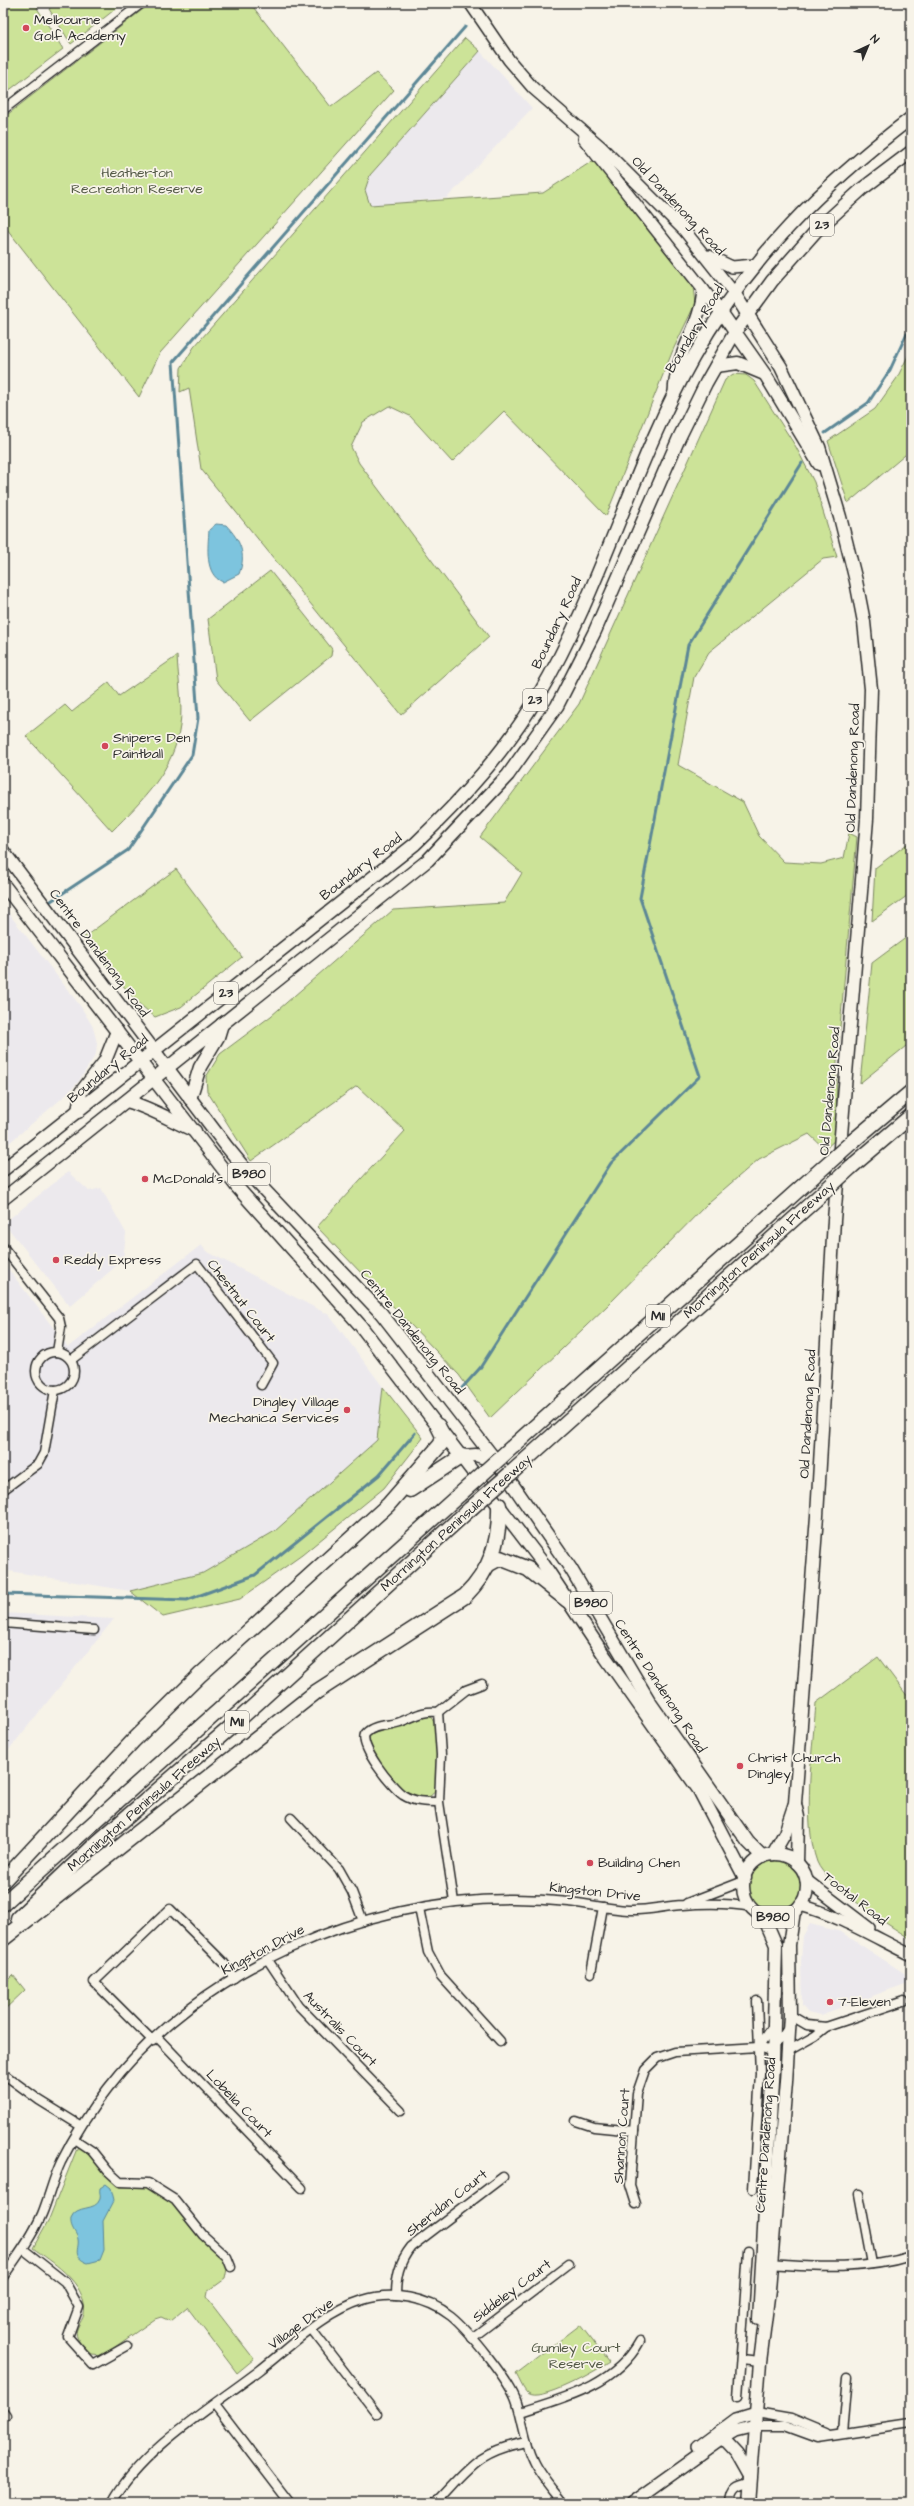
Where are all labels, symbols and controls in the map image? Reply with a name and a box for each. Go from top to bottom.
place label: Melbourne Golf Academy [34,10,126,46]
marker: Melbourne Golf Academy [21,23,31,33]
north arrow [848,26,888,66]
text: N [867,31,882,47]
street label: Old Dandenong Road [627,152,729,260]
park label: Heatherton Recreation Reserve [71,163,203,199]
road number: 23 [810,214,834,236]
street label: Boundary Road [661,281,729,377]
street label: Boundary Road [527,574,587,672]
road number: 23 [523,689,547,711]
street label: Old Dandenong Road [841,703,865,833]
place label: Snipers Den Paintball [113,728,191,764]
marker: Snipers Den Paintball [100,741,110,751]
street label: Boundary Road [316,829,406,905]
street label: Centre Dandenong Road [44,885,154,1021]
road number: 23 [214,982,238,1004]
street label: Old Dandenong Road [814,1026,846,1156]
street label: Boundary Road [63,1030,153,1108]
road number: B980 [228,1163,270,1185]
place label: McDonald's [153,1169,223,1189]
marker: McDonald's [140,1174,150,1184]
street label: Mornington Peninsula Freeway [679,1176,839,1323]
place label: Reddy Express [64,1250,161,1270]
marker: Reddy Express [51,1255,61,1265]
street label: Chestnut Court [202,1255,280,1347]
street label: Centre Dandenong Road [355,1265,469,1399]
road number: M11 [646,1305,670,1327]
street label: Old Dandenong Road [795,1349,821,1479]
place label: Dingley Village Mechanica Services [209,1392,339,1428]
marker: Dingley Village Mechanica Services [342,1405,352,1415]
street label: Mornington Peninsula Freeway [376,1449,536,1596]
road number: B980 [570,1592,612,1614]
street label: Centre Dandenong Road [609,1615,711,1757]
road number: M11 [225,1711,249,1733]
street label: Mornington Peninsula Freeway [63,1732,225,1876]
place label: Christ Church Dingley [748,1748,841,1784]
marker: Christ Church Dingley [735,1761,745,1771]
place label: Building Chen [598,1853,680,1873]
marker: Building Chen [585,1858,595,1868]
street label: Tootal Road [818,1867,892,1931]
street label: Kingston Drive [548,1877,642,1907]
road number: B980 [752,1906,794,1928]
street label: Kingston Drive [218,1919,309,1980]
street label: Australis Court [298,1986,382,2072]
place label: 7-Eleven [838,1992,891,2012]
marker: 7-Eleven [825,1997,835,2007]
street label: Centre Dandenong Road [751,2057,781,2213]
street label: Lobelia Court [201,2065,277,2143]
street label: Shannon Court [609,2087,635,2184]
street label: Sheridan Court [402,2165,492,2241]
street label: Siddeley Court [468,2254,556,2327]
street label: Village Drive [264,2293,338,2355]
park label: Gumley Court Reserve [531,2338,621,2374]

